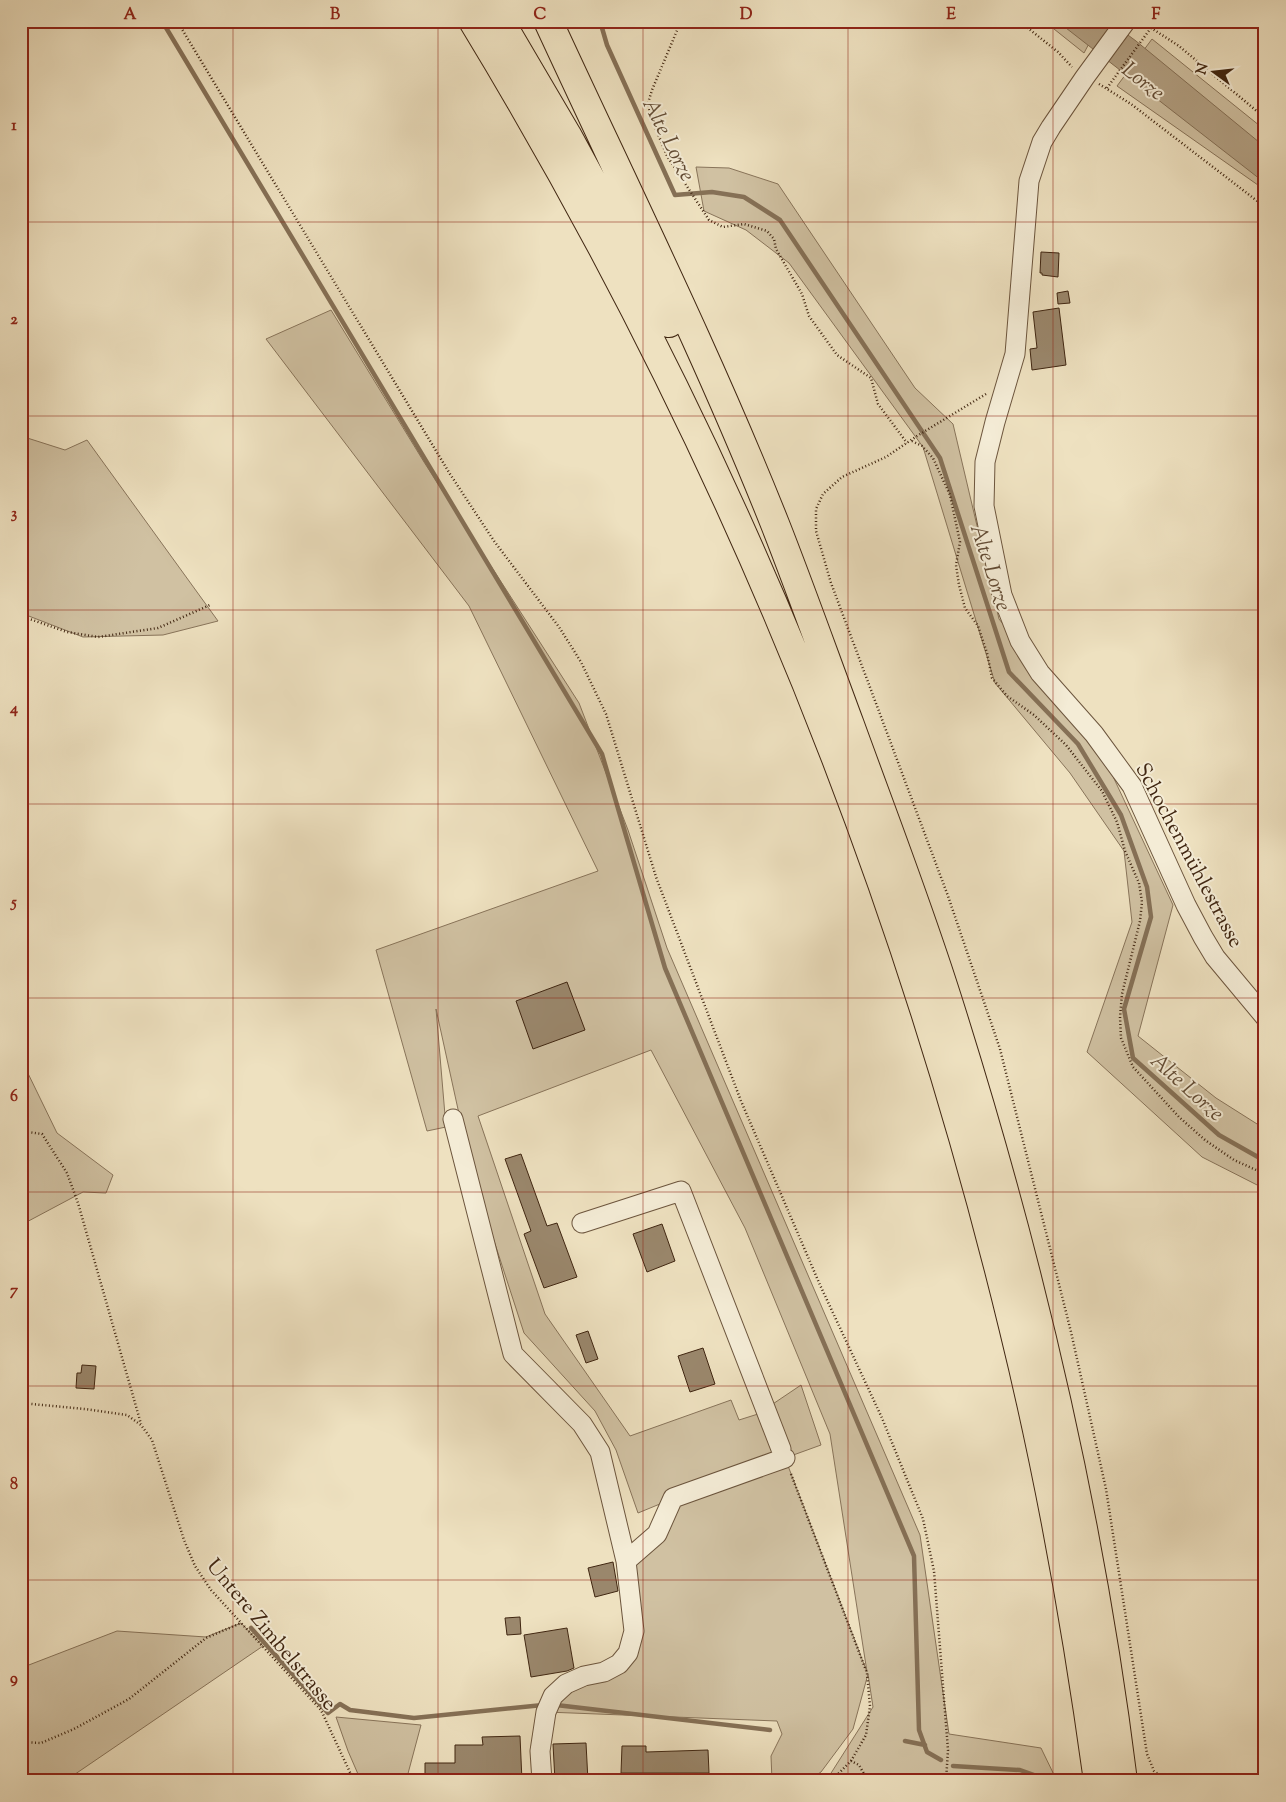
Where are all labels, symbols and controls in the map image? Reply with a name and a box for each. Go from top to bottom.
text: A [124,4,137,27]
text: B [330,4,340,27]
text: C [534,4,547,27]
text: D [740,4,753,27]
text: E [946,4,956,27]
text: F [1152,4,1161,27]
north arrow [1188,48,1238,98]
water label: Lorze [1114,55,1171,110]
text: N [1192,61,1214,77]
water label: Alte Lorze [633,93,702,188]
text: 1 [11,115,17,138]
text: 2 [10,309,18,332]
text: 3 [11,503,18,526]
water label: Alte Lorze [960,520,1018,616]
text: 4 [9,698,18,721]
street label: Schochenmühlestrasse [1127,758,1250,954]
text: 5 [9,892,17,915]
water label: Alte Lorze [1142,1046,1230,1130]
text: 6 [10,1086,18,1109]
text: 7 [10,1280,19,1303]
text: 8 [10,1474,18,1497]
street label: Untere Zimbelstrasse [198,1553,343,1718]
text: 9 [10,1668,18,1691]

